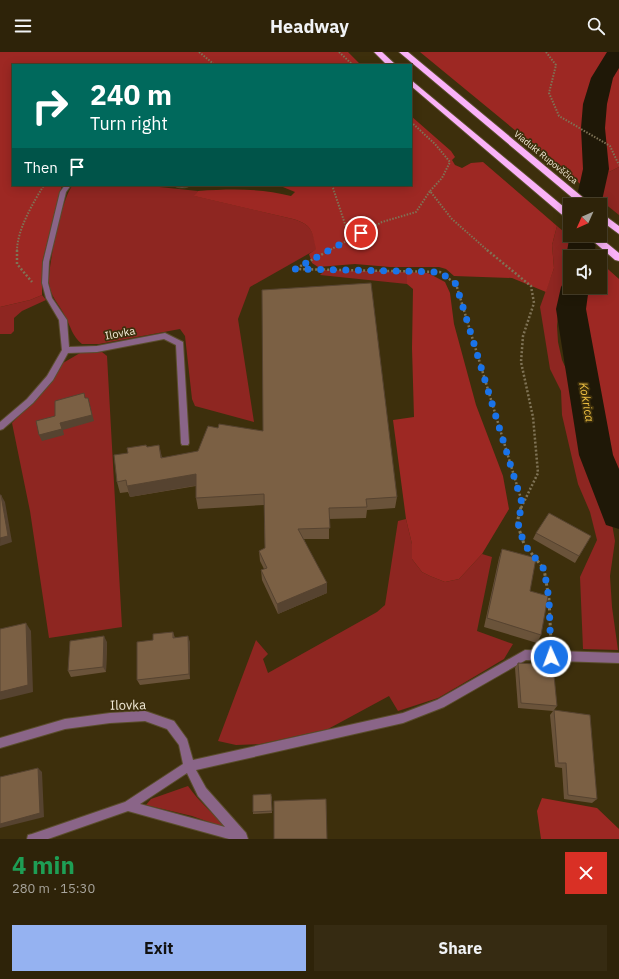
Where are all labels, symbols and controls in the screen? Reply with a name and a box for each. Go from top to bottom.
icon: menu [12,15,34,37]
text: Headway [270,15,349,38]
icon: search [585,15,607,37]
text: 240 m [90,76,172,113]
icon: right [24,80,76,132]
text: Turn right [90,112,168,135]
street label: Viadukt Rupovščica [512,128,580,186]
icon: arrive [66,156,88,178]
text: Then [24,158,58,177]
north arrow [563,198,607,242]
map controls [563,198,607,294]
pin [344,216,378,250]
icon: arrive [350,222,372,244]
button: sound [563,250,607,294]
street label: Ilovka [104,323,136,343]
water label: Kokrica [576,381,598,423]
position arrow [530,636,572,678]
street label: Ilovka [110,696,146,714]
text: 4 min [12,849,75,881]
button: close [565,852,607,894]
text: 280 m · 15:30 [12,880,95,897]
button: Exit [12,925,306,971]
button: Share [314,925,607,971]

